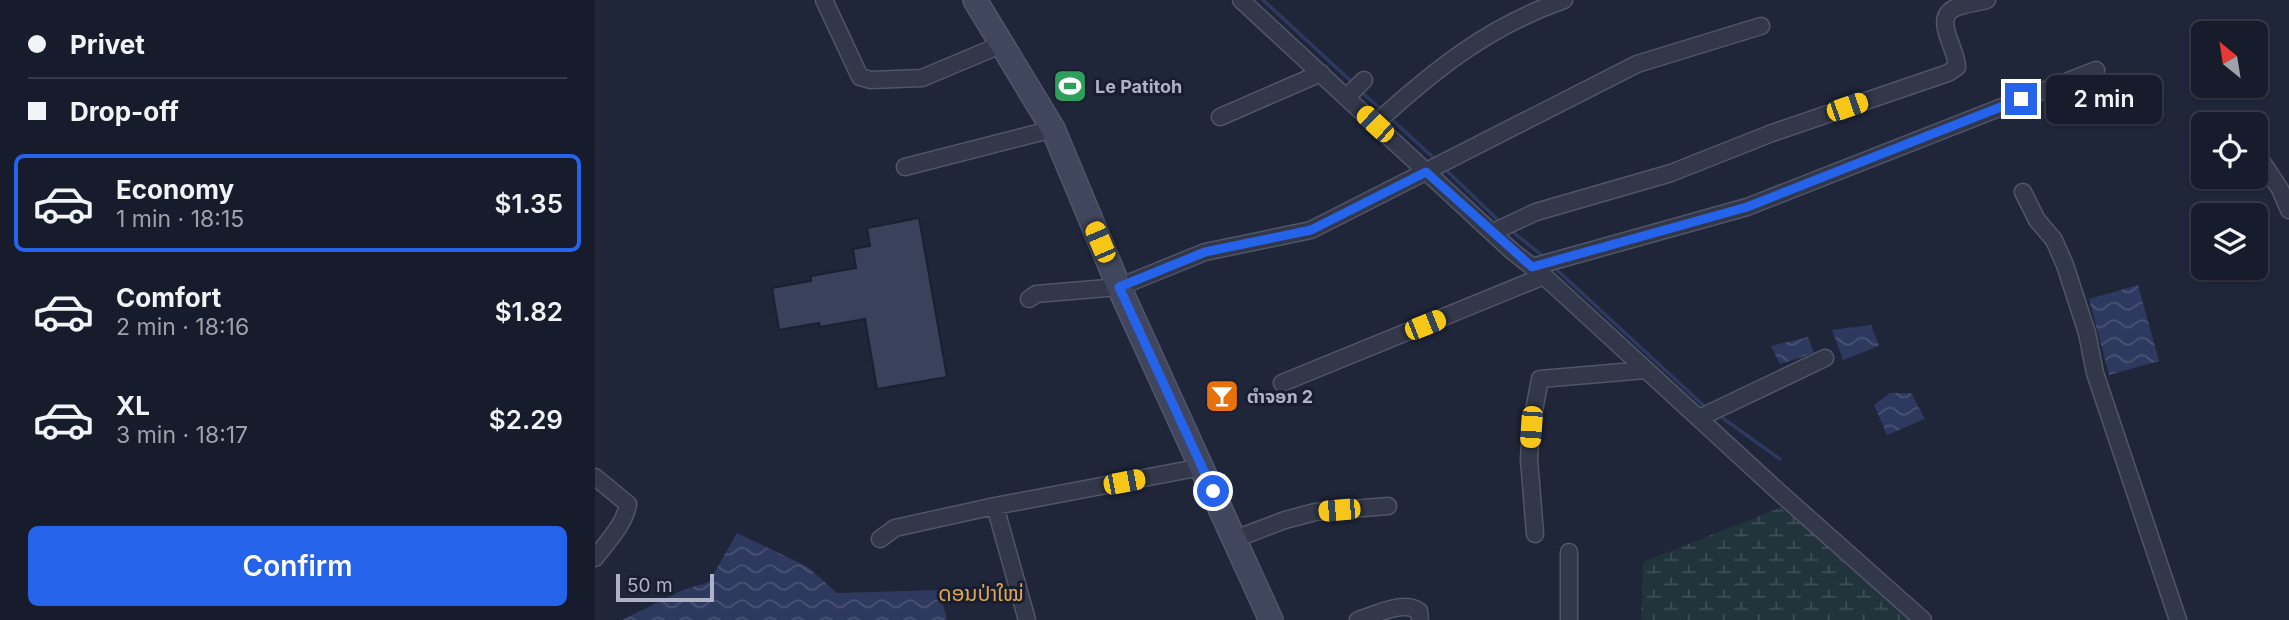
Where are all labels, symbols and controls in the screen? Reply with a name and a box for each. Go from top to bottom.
north arrow [2191,21,2268,98]
map controls [2191,21,2268,280]
text: Privet [70,29,145,60]
sports icon: Le Patitoh [1051,67,1089,105]
callout: 2 min [2045,74,2161,124]
place label: Le Patitoh [1095,76,1182,97]
route end [2005,83,2037,115]
text: 2 min [2074,85,2134,113]
car [1824,90,1871,124]
text: Drop-off [70,96,179,127]
car [1353,102,1398,146]
button: locate [2191,112,2268,189]
icon: car [32,172,95,235]
text: Economy [116,174,234,205]
text: $1.35 [495,188,563,219]
button: layers [2191,203,2268,280]
text: 1 min · 18:15 [116,205,244,233]
car [1083,219,1118,265]
icon: car [32,280,95,343]
text: Comfort [116,282,221,313]
text: $1.82 [495,296,563,327]
car [1402,307,1449,343]
text: 2 min · 18:16 [116,313,249,341]
bar icon: ຕຳຈອກ 2 [1203,377,1241,415]
place label: ຕຳຈອກ 2 [1247,386,1313,407]
icon: car [32,388,95,451]
text: XL [116,390,150,421]
text: $2.29 [489,404,563,435]
car [1520,405,1543,449]
text: 3 min · 18:17 [116,421,248,449]
car [1102,468,1147,496]
route start [1197,475,1229,507]
car [1318,498,1361,522]
button: Confirm [28,526,567,606]
scale bar [616,571,714,603]
text: 50 m [627,574,673,597]
district label: ດອນປ່າໃໝ່ [938,581,1024,606]

